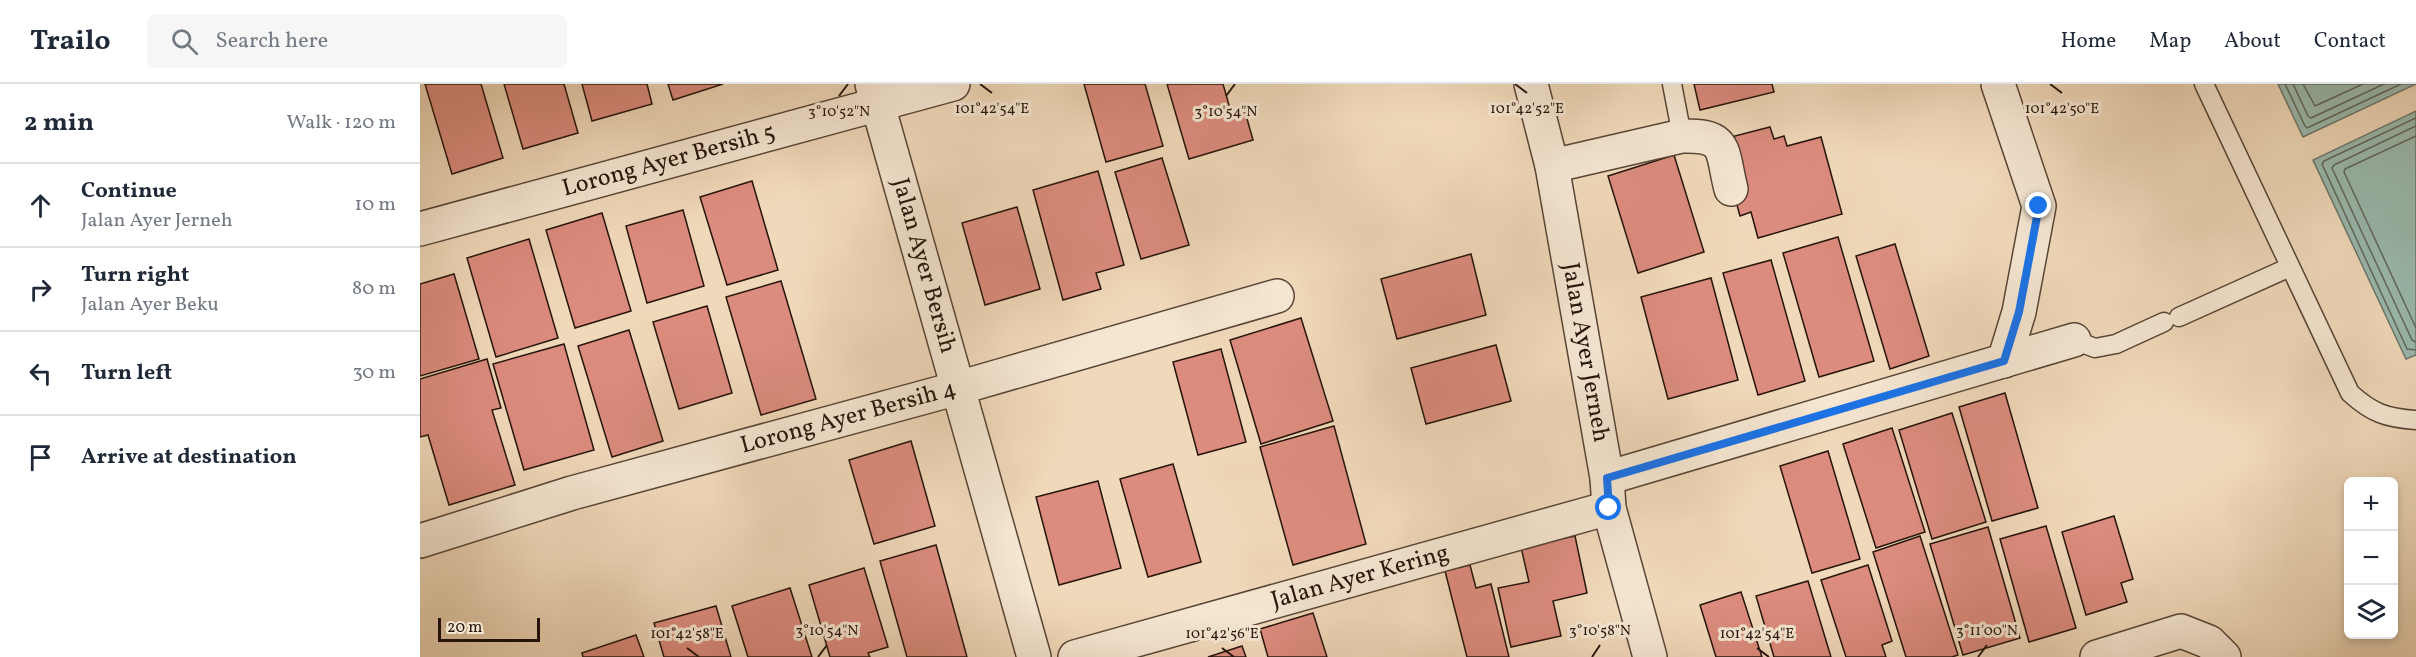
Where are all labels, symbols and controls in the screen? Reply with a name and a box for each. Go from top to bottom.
search box [147,14,567,68]
text: Trailo [30,22,111,61]
icon: search [168,25,201,58]
text: Search here [216,26,328,57]
text: Home [2061,27,2116,56]
text: Map [2149,27,2191,56]
text: About [2224,27,2281,56]
text: Contact [2314,27,2386,56]
text: 101°42'54"E [955,99,1029,120]
text: 101°42'52"E [1490,99,1564,120]
text: 101°42'50"E [2025,99,2099,120]
text: 3°10'52"N [808,102,870,123]
text: 3°10'54"N [1195,102,1257,123]
text: 2 min [24,105,94,141]
text: Walk · 120 m [287,109,396,137]
street label: Lorong Ayer Bersih 5 [559,116,779,206]
street label: Jalan Ayer Bersih [882,174,964,358]
text: Continue [81,176,177,207]
icon: ahead [24,189,57,222]
text: 10 m [355,191,396,219]
route end [2025,192,2051,218]
text: Jalan Ayer Jerneh [81,207,233,235]
text: Turn right [81,260,189,291]
street label: Jalan Ayer Jerneh [1552,260,1617,445]
icon: right [24,273,57,306]
text: 80 m [352,275,396,303]
text: Jalan Ayer Beku [81,291,219,319]
icon: left [24,357,57,390]
text: Turn left [81,358,172,389]
text: 30 m [352,359,396,387]
street label: Lorong Ayer Bersih 4 [737,372,960,463]
icon: arrive [24,441,57,474]
text: Arrive at destination [81,442,297,473]
map controls [2344,477,2398,639]
button: + [2344,477,2398,531]
route start [1595,494,1621,520]
button: − [2344,531,2398,585]
street label: Jalan Ayer Kering [1267,536,1453,618]
button: layers [2344,585,2398,639]
scale bar [438,615,540,642]
text: 20 m [447,617,482,639]
text: 3°10'54"N [796,621,858,642]
text: 3°10'58"N [1569,621,1631,642]
text: 3°11'00"N [1956,621,2018,642]
text: 101°42'58"E [650,624,724,645]
text: 101°42'56"E [1185,624,1259,645]
text: 101°42'54"E [1720,624,1794,645]

